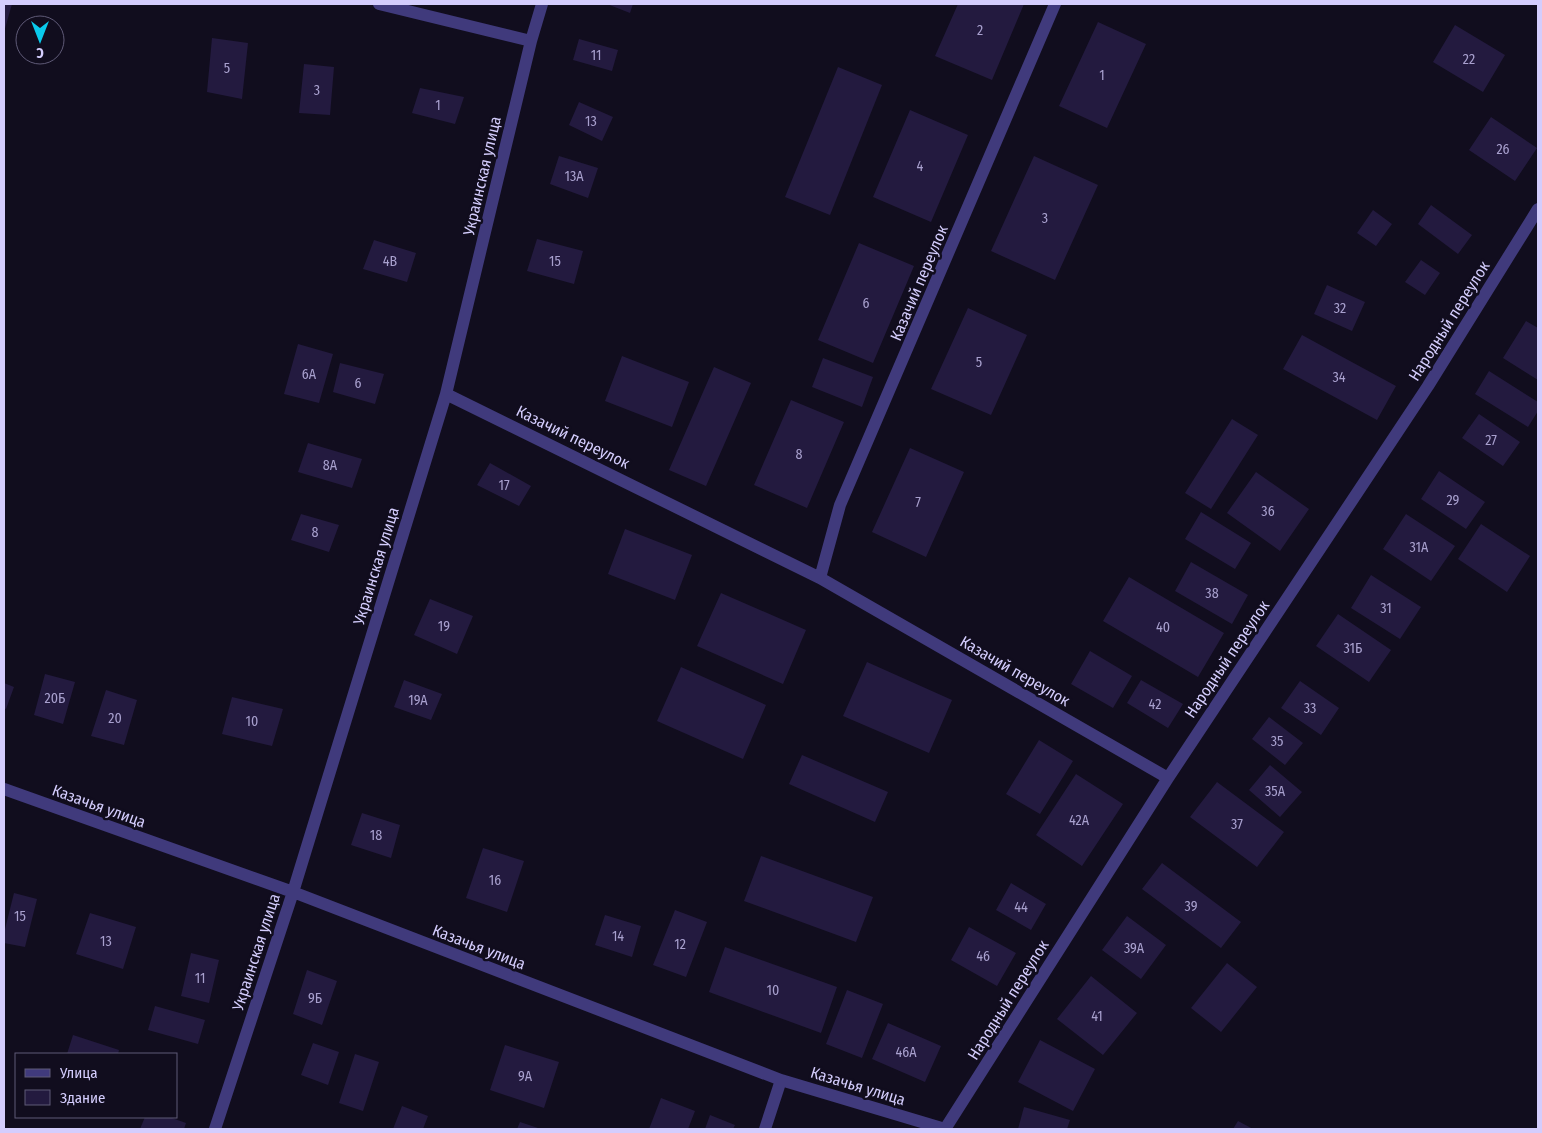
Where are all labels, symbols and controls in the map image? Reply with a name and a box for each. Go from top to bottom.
north arrow [15,15,65,65]
house number: 2 [977,22,983,39]
text: С [36,44,44,61]
house number: 11 [591,47,601,64]
house number: 22 [1463,51,1475,68]
house number: 5 [224,60,230,77]
house number: 1 [1099,67,1105,84]
house number: 3 [314,82,320,99]
house number: 1 [435,97,441,114]
house number: 13 [585,113,597,130]
street label: Украинская улица [459,114,505,238]
house number: 26 [1496,141,1510,158]
house number: 4 [917,158,924,175]
house number: 13А [564,168,584,185]
house number: 3 [1042,210,1048,227]
street label: Казачий переулок [886,222,952,344]
house number: 4В [383,253,398,270]
house number: 15 [549,253,561,270]
street label: Народный переулок [1404,257,1494,384]
house number: 6 [863,295,870,312]
house number: 32 [1334,300,1346,317]
house number: 5 [976,354,982,371]
house number: 6А [302,366,317,383]
house number: 34 [1332,369,1346,386]
house number: 6 [355,375,362,392]
street label: Казачий переулок [513,401,633,473]
house number: 27 [1485,432,1497,449]
house number: 8 [796,446,803,463]
house number: 8А [323,457,338,474]
house number: 17 [498,477,510,494]
house number: 29 [1447,492,1460,509]
house number: 7 [915,494,921,511]
house number: 36 [1261,503,1275,520]
street label: Украинская улица [349,505,403,628]
house number: 8 [312,524,319,541]
house number: 31А [1410,539,1429,556]
house number: 38 [1205,585,1219,602]
street label: Народный переулок [1181,596,1274,721]
house number: 31 [1380,600,1392,617]
house number: 19 [438,618,450,635]
house number: 40 [1156,619,1170,636]
street label: Казачий переулок [957,632,1074,710]
house number: 31Б [1344,640,1362,657]
house number: 20Б [45,690,65,707]
house number: 19А [408,692,428,709]
house number: 42 [1149,696,1161,713]
house number: 33 [1304,700,1316,717]
house number: 20 [108,710,122,727]
house number: 10 [246,713,258,730]
house number: 35 [1271,733,1283,750]
street label: Казачья улица [50,780,148,832]
house number: 35А [1265,783,1286,800]
house number: 42А [1069,812,1090,829]
house number: 37 [1231,816,1243,833]
house number: 18 [370,827,382,844]
house number: 16 [489,872,501,889]
street label: Украинская улица [228,891,284,1014]
house number: 39 [1185,898,1198,915]
house number: 44 [1014,899,1028,916]
house number: 15 [14,908,26,925]
street label: Казачья улица [430,921,528,974]
house number: 14 [612,928,624,945]
house number: 13 [100,933,112,950]
house number: 12 [674,936,686,953]
street label: Народный переулок [963,936,1053,1063]
house number: 39А [1124,940,1145,957]
house number: 46 [976,948,990,965]
house number: 11 [195,970,205,987]
house number: 10 [767,982,779,999]
house number: 9Б [308,990,322,1007]
house number: 41 [1091,1008,1103,1025]
house number: 46А [895,1044,917,1061]
legend [15,1053,178,1118]
street label: Казачья улица [808,1063,908,1109]
text: Улица [59,1064,98,1082]
house number: 9А [518,1068,533,1085]
text: Здание [60,1089,106,1107]

